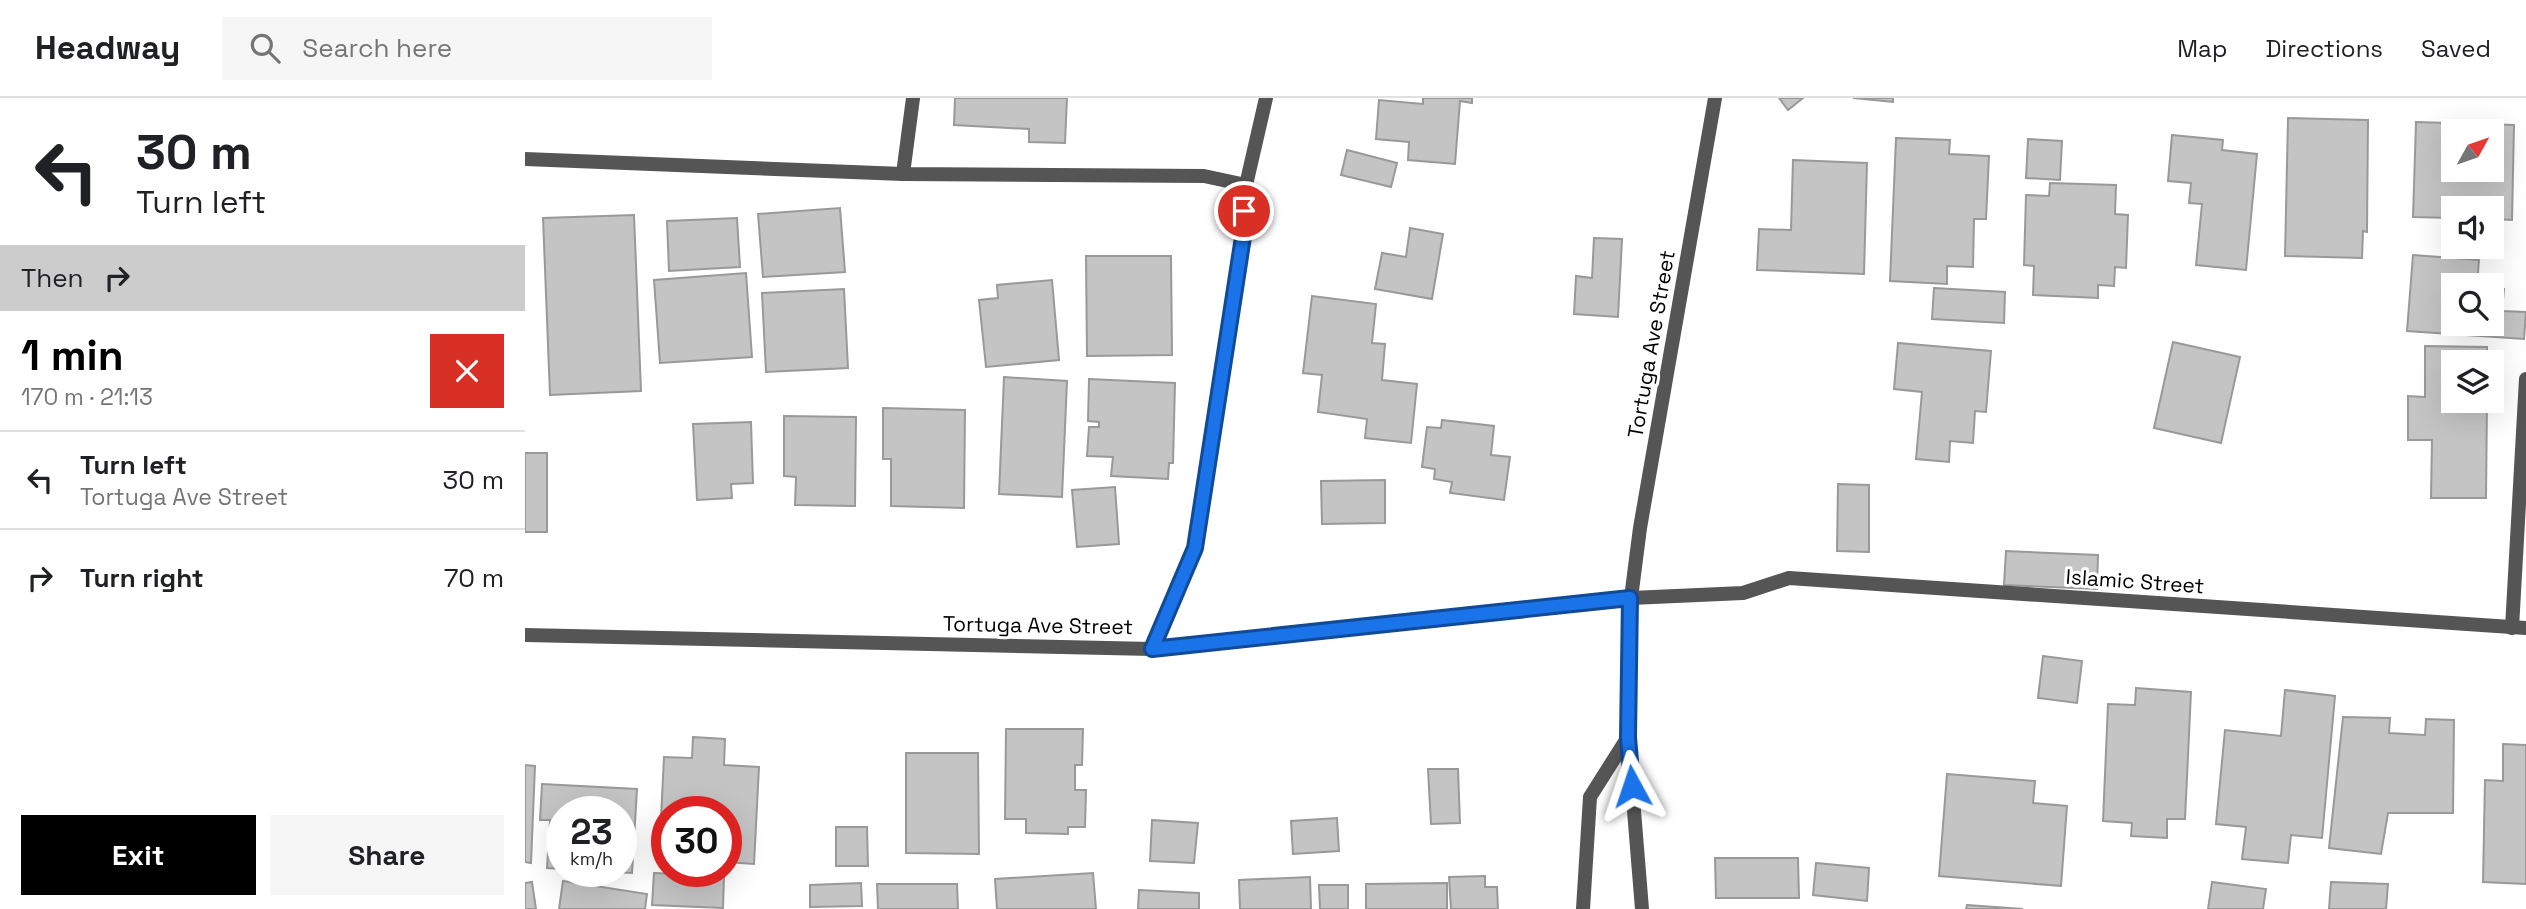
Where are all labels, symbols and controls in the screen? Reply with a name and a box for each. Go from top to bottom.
search box [222,17,712,80]
text: Headway [35,27,180,69]
icon: search [246,29,284,67]
text: Search here [302,31,452,65]
text: Map [2177,33,2227,64]
text: Directions [2265,33,2383,64]
text: Saved [2421,33,2491,64]
north arrow [2441,119,2504,182]
map controls [2441,119,2504,413]
text: 30 m [136,121,252,183]
icon: left [21,126,112,217]
pin [1214,181,1274,241]
text: Turn left [136,182,266,222]
icon: arrive [1225,192,1263,230]
button: sound [2441,196,2504,259]
street label: Tortuga Ave Street [1621,248,1681,440]
icon: right [98,259,136,297]
text: Then [21,261,84,295]
button: search [2441,273,2504,336]
text: 1 min [21,329,124,382]
button: close [430,334,504,408]
button: layers [2441,350,2504,413]
text: 170 m · 21:13 [21,382,153,412]
text: Turn left [80,448,187,482]
icon: left [21,461,59,499]
text: 30 m [443,463,504,497]
text: Tortuga Ave Street [80,482,288,512]
icon: right [21,559,59,597]
text: Turn right [80,561,204,595]
text: 70 m [444,561,504,595]
street label: Islamic Street [2065,563,2205,599]
street label: Tortuga Ave Street [943,610,1133,640]
position arrow [1595,749,1669,823]
speed limit sign: 30 [651,796,742,887]
text: 23 [570,810,613,854]
button: Exit [21,815,256,895]
button: Share [270,815,504,895]
text: km/h [570,847,613,870]

